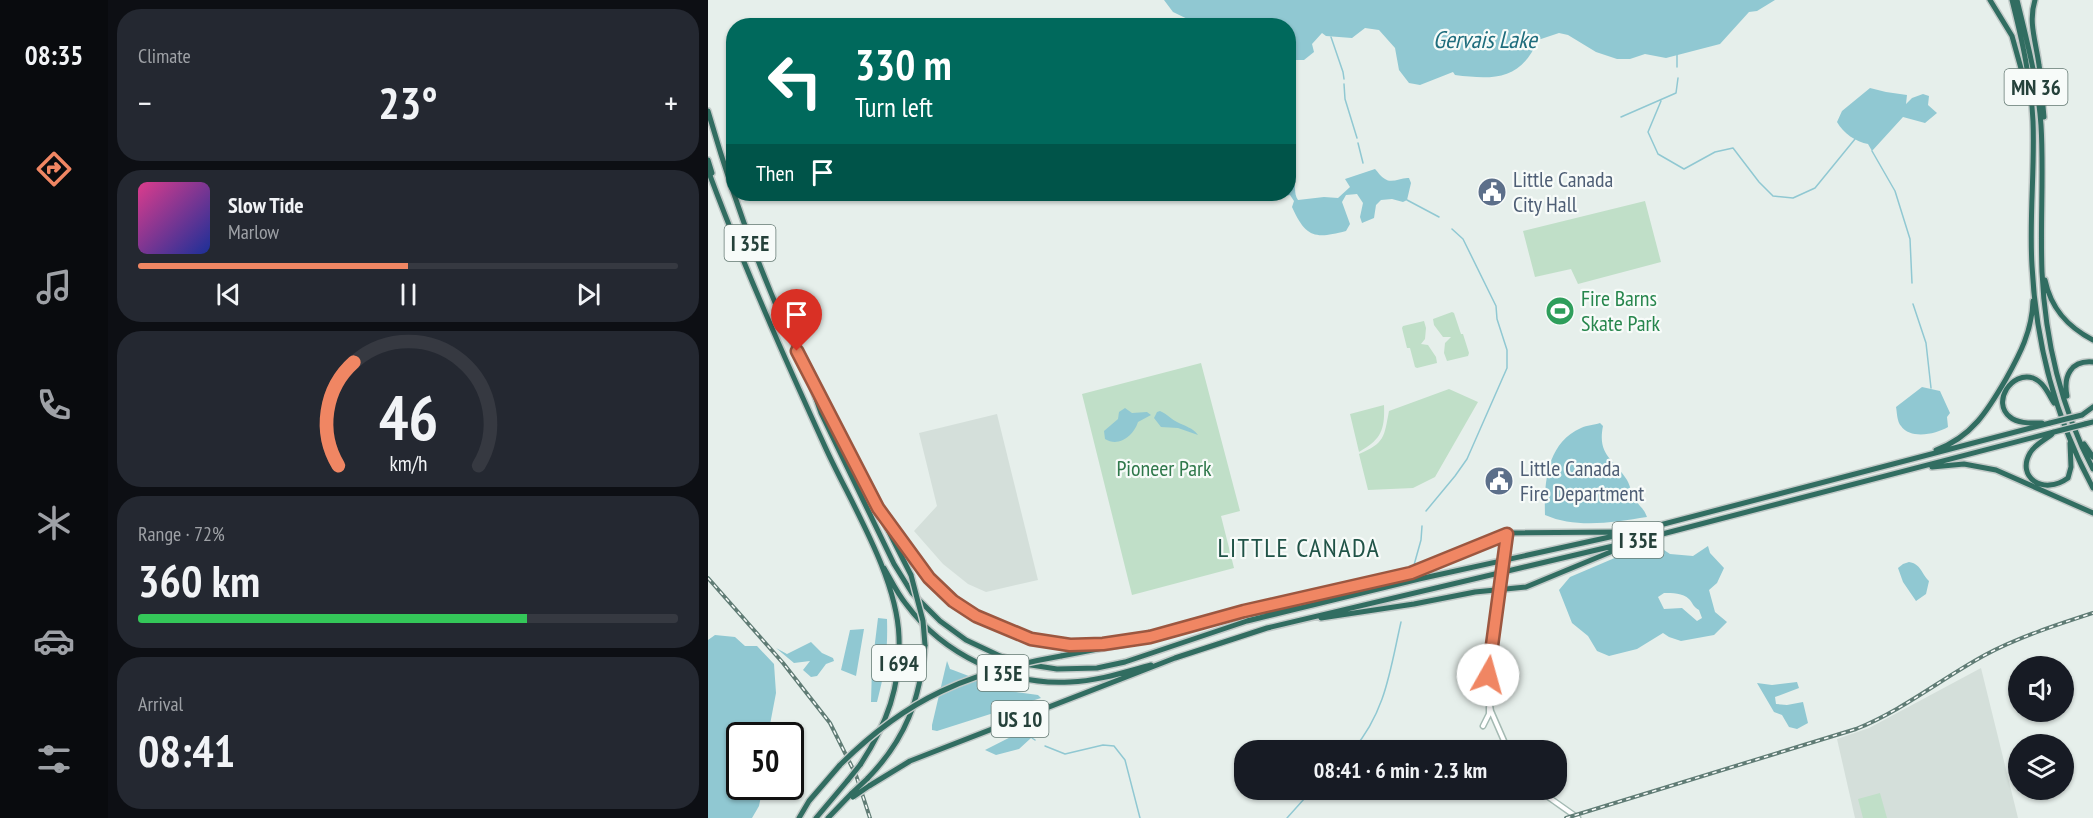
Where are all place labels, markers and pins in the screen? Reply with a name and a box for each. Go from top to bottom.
place label: Little Canada City Hall [1513,165,1613,218]
public building icon: Little Canada City Hall [1476,176,1508,208]
place label: Fire Barns Skate Park [1581,284,1661,337]
pin [771,289,822,351]
sports icon: Fire Barns Skate Park [1544,295,1576,327]
place label: Little Canada Fire Department [1520,454,1644,507]
public building icon: Little Canada Fire Department [1483,465,1515,497]

